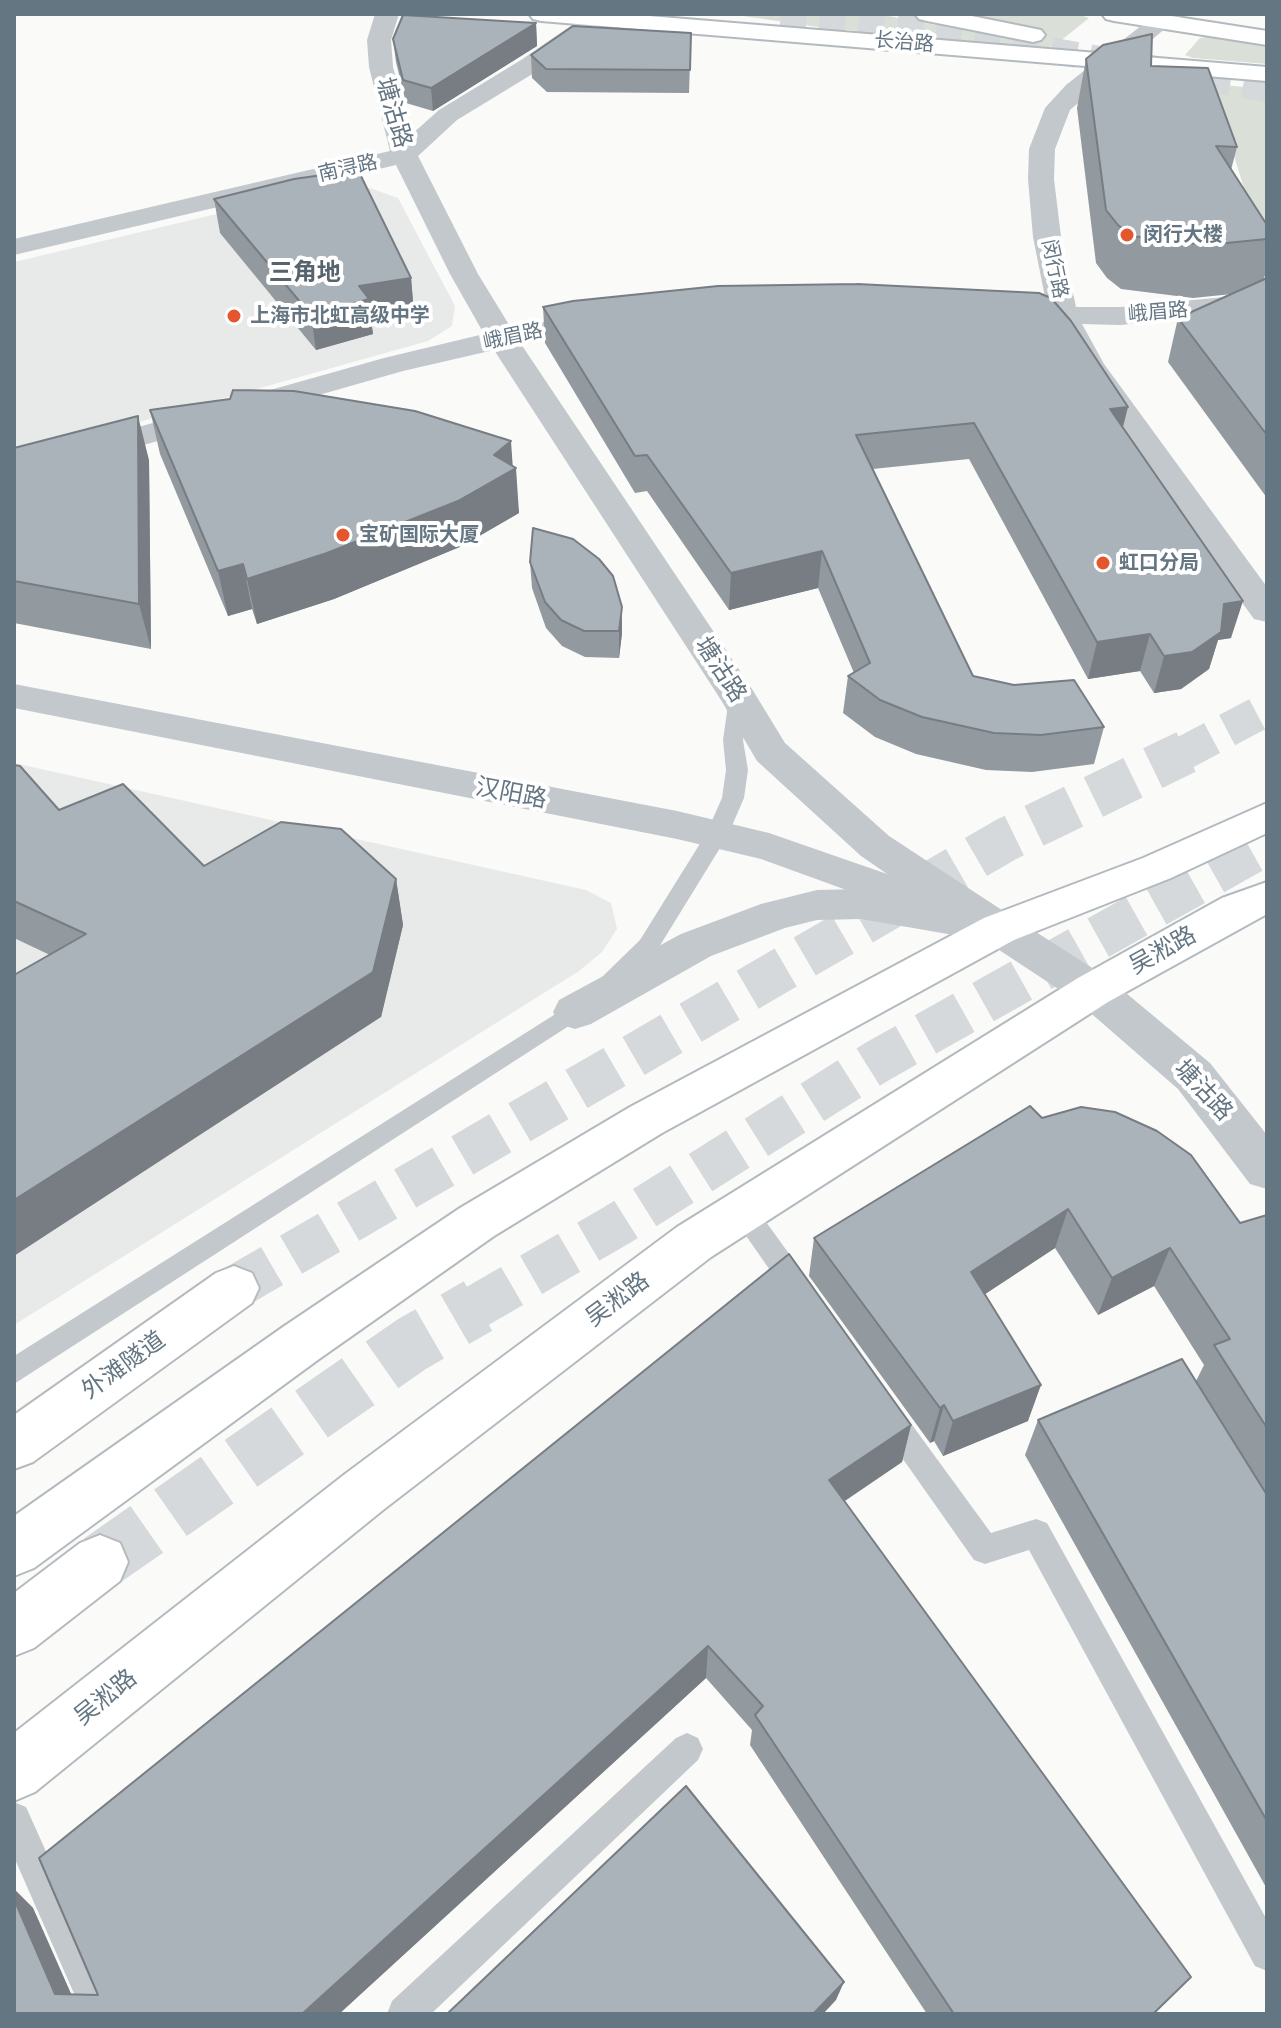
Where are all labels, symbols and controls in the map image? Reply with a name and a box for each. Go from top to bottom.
street label: 长治路 [873,28,935,58]
street label: 塘沽路 [369,74,417,152]
street label: 南浔路 [316,151,380,187]
place label: 闵行大楼 [1143,223,1223,247]
marker: 闵行大楼 [1118,226,1136,244]
street label: 闵行路 [1036,237,1072,301]
district label: 三角地 [269,259,341,287]
street label: 峨眉路 [1127,298,1189,328]
place label: 上海市北虹高级中学 [250,304,430,328]
marker: 上海市北虹高级中学 [225,307,243,325]
street label: 峨眉路 [481,319,545,355]
place label: 宝矿国际大厦 [359,523,479,547]
marker: 宝矿国际大厦 [334,526,352,544]
place label: 虹口分局 [1119,551,1199,575]
marker: 虹口分局 [1094,554,1112,572]
street label: 塘沽路 [688,632,752,708]
street label: 汉阳路 [473,773,549,815]
street label: 吴淞路 [1125,921,1201,981]
street label: 塘沽路 [1168,1055,1238,1127]
street label: 吴淞路 [581,1267,655,1333]
street label: 外滩隧道 [77,1326,171,1406]
street label: 吴淞路 [69,1664,143,1732]

